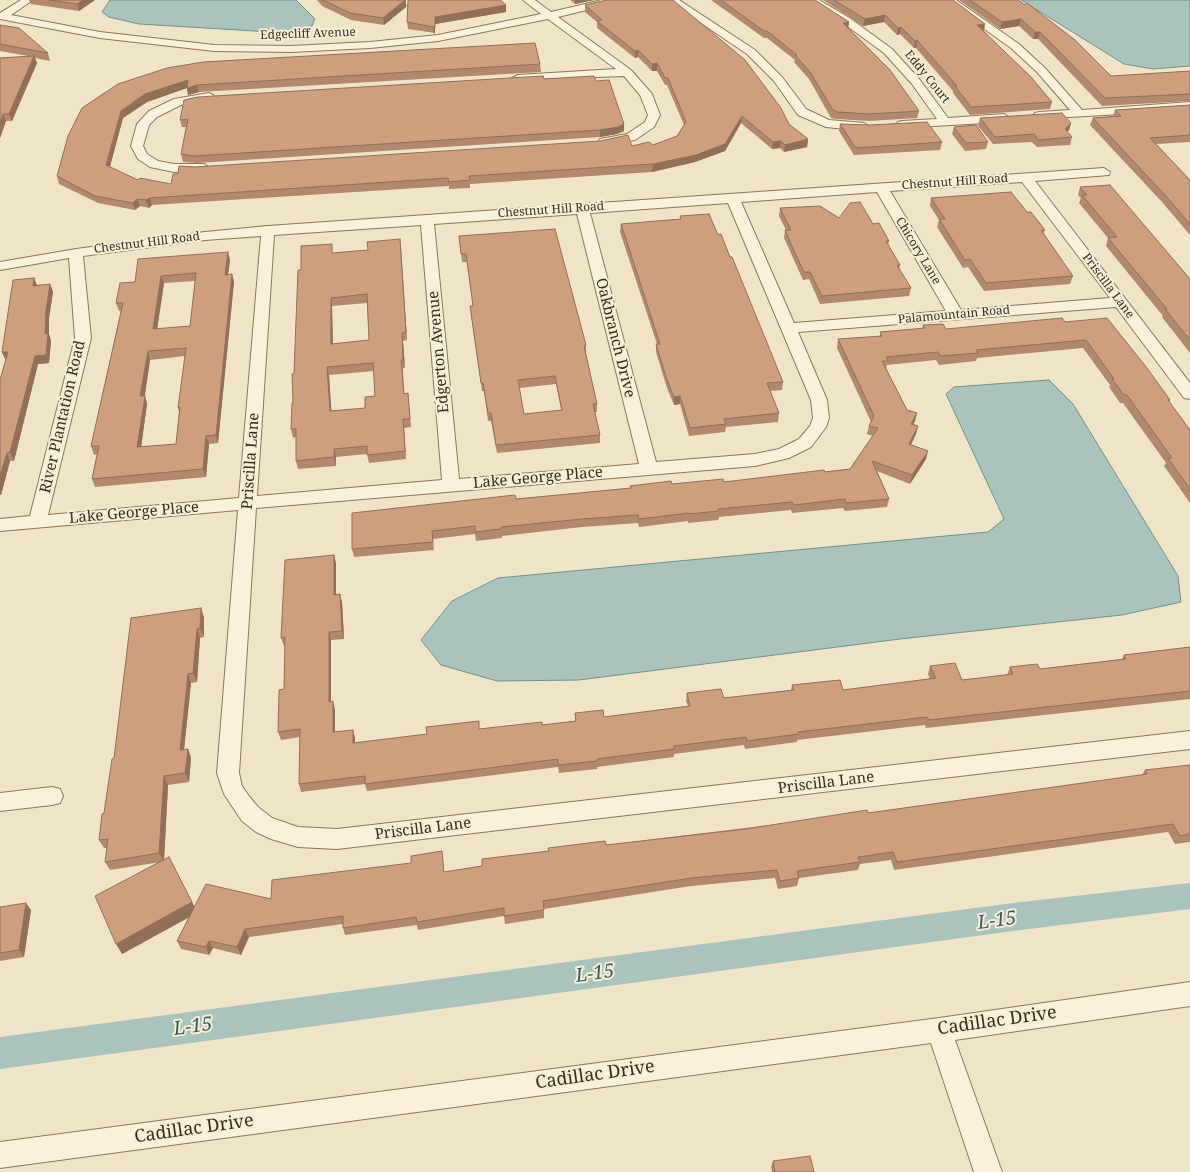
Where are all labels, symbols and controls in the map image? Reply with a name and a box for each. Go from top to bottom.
street label: Edgecliff Avenue [260,25,356,43]
street label: Eddy Court [901,48,953,106]
street label: Chestnut Hill Road [901,171,1009,193]
street label: Chestnut Hill Road [497,199,605,221]
street label: Chicory Lane [892,215,944,287]
street label: Chestnut Hill Road [93,229,201,257]
street label: Priscilla Lane [1079,251,1137,321]
street label: Oakbranch Drive [591,276,639,400]
street label: Edgerton Avenue [425,290,453,414]
street label: Palamountain Road [897,303,1011,327]
street label: River Plantation Road [37,339,89,495]
street label: Priscilla Lane [239,412,263,510]
street label: Lake George Place [472,463,604,493]
street label: Lake George Place [68,498,200,528]
street label: Priscilla Lane [777,768,875,798]
street label: Priscilla Lane [374,814,472,844]
water label: L-15 [976,907,1018,935]
water label: L-15 [574,960,616,988]
street label: Cadillac Drive [936,1002,1058,1040]
water label: L-15 [172,1013,214,1041]
street label: Cadillac Drive [534,1056,656,1094]
street label: Cadillac Drive [133,1110,255,1148]

